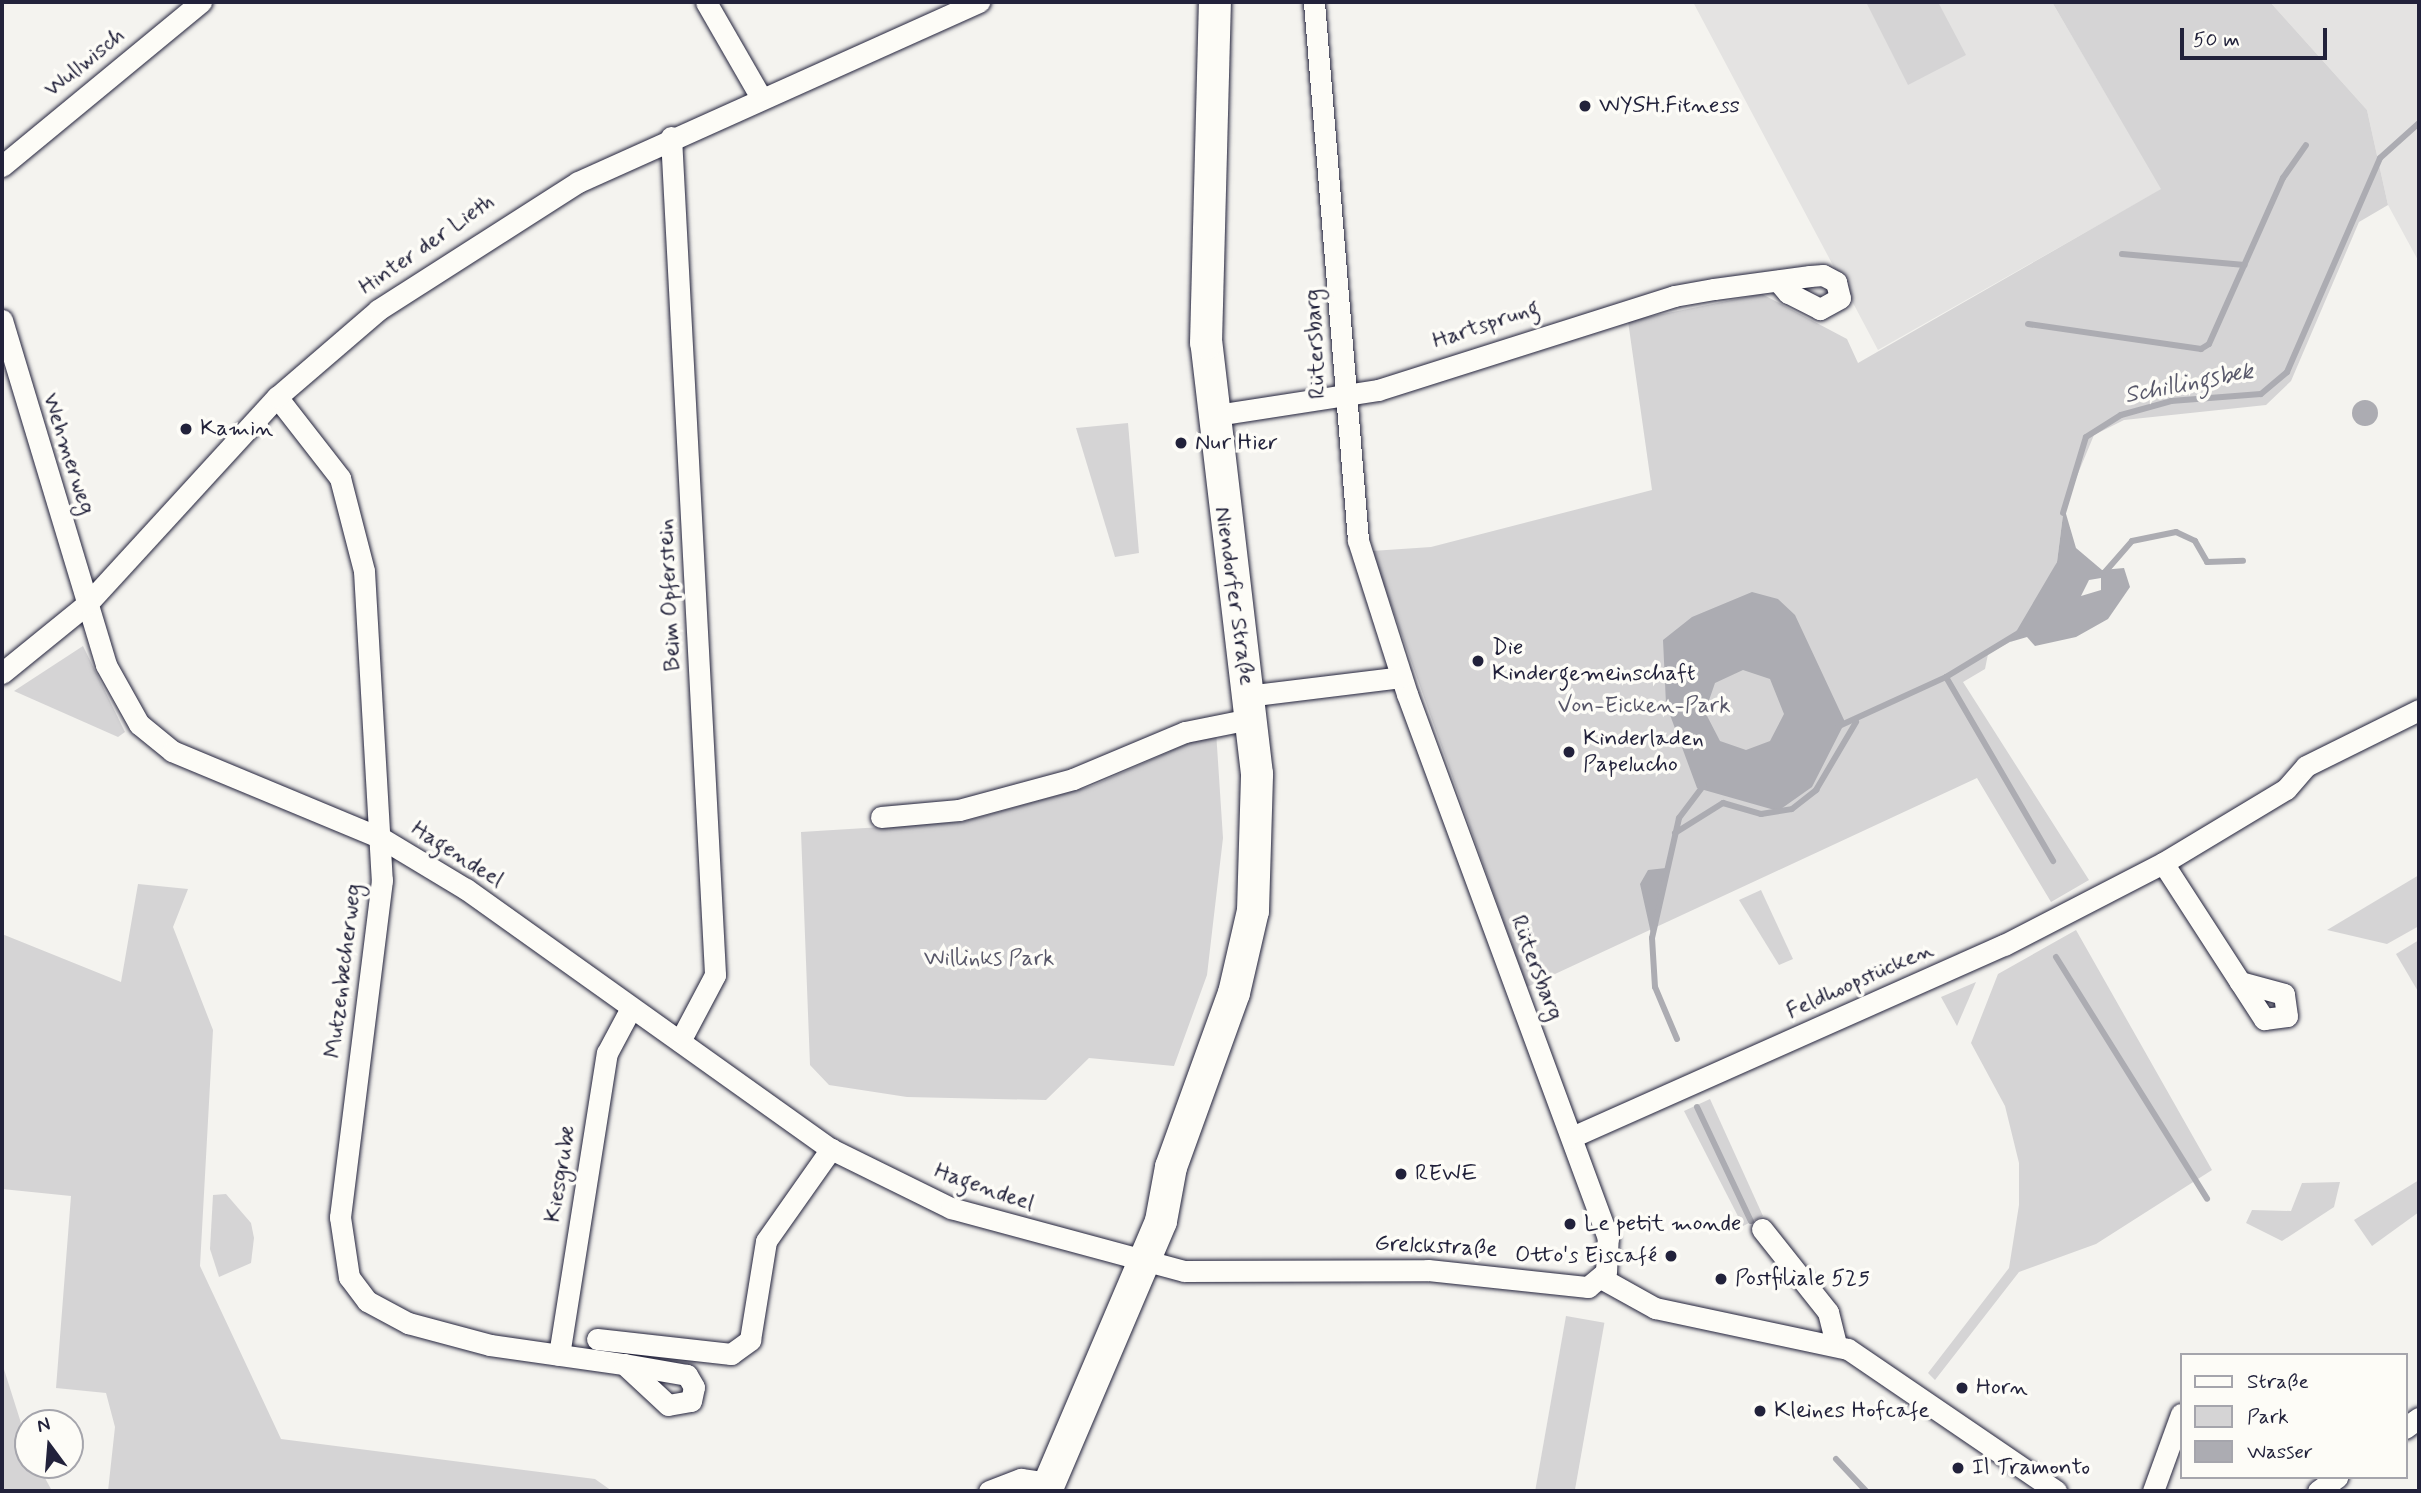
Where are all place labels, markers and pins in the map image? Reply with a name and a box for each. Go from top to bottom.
place label: WYSH.Fitness [1599,92,1740,120]
marker: WYSH.Fitness [1577,98,1593,114]
place label: Kamin [200,415,273,443]
marker: Kamin [178,421,194,437]
place label: Nur Hier [1195,429,1277,457]
marker: Nur Hier [1173,435,1189,451]
place label: Die Kindergemeinschaft [1492,634,1696,688]
marker: Die Kindergemeinschaft [1470,653,1486,669]
place label: Kinderladen Papelucho [1583,725,1704,779]
marker: Kinderladen Papelucho [1561,744,1577,760]
place label: REWE [1415,1160,1477,1188]
marker: REWE [1393,1166,1409,1182]
place label: Le petit monde [1584,1210,1733,1238]
marker: Le petit monde [1562,1216,1578,1232]
place label: Otto's Eiscafé [1515,1242,1657,1270]
marker: Otto's Eiscafé [1663,1248,1679,1264]
place label: Postfiliale 525 [1735,1265,1870,1293]
marker: Postfiliale 525 [1713,1271,1729,1287]
place label: Horn [1976,1374,2028,1402]
marker: Horn [1954,1380,1970,1396]
place label: Kleines Hofcafe [1774,1397,1927,1425]
marker: Kleines Hofcafe [1752,1403,1768,1419]
place label: Il Tramonto [1972,1454,2090,1482]
marker: Il Tramonto [1950,1460,1966,1476]

